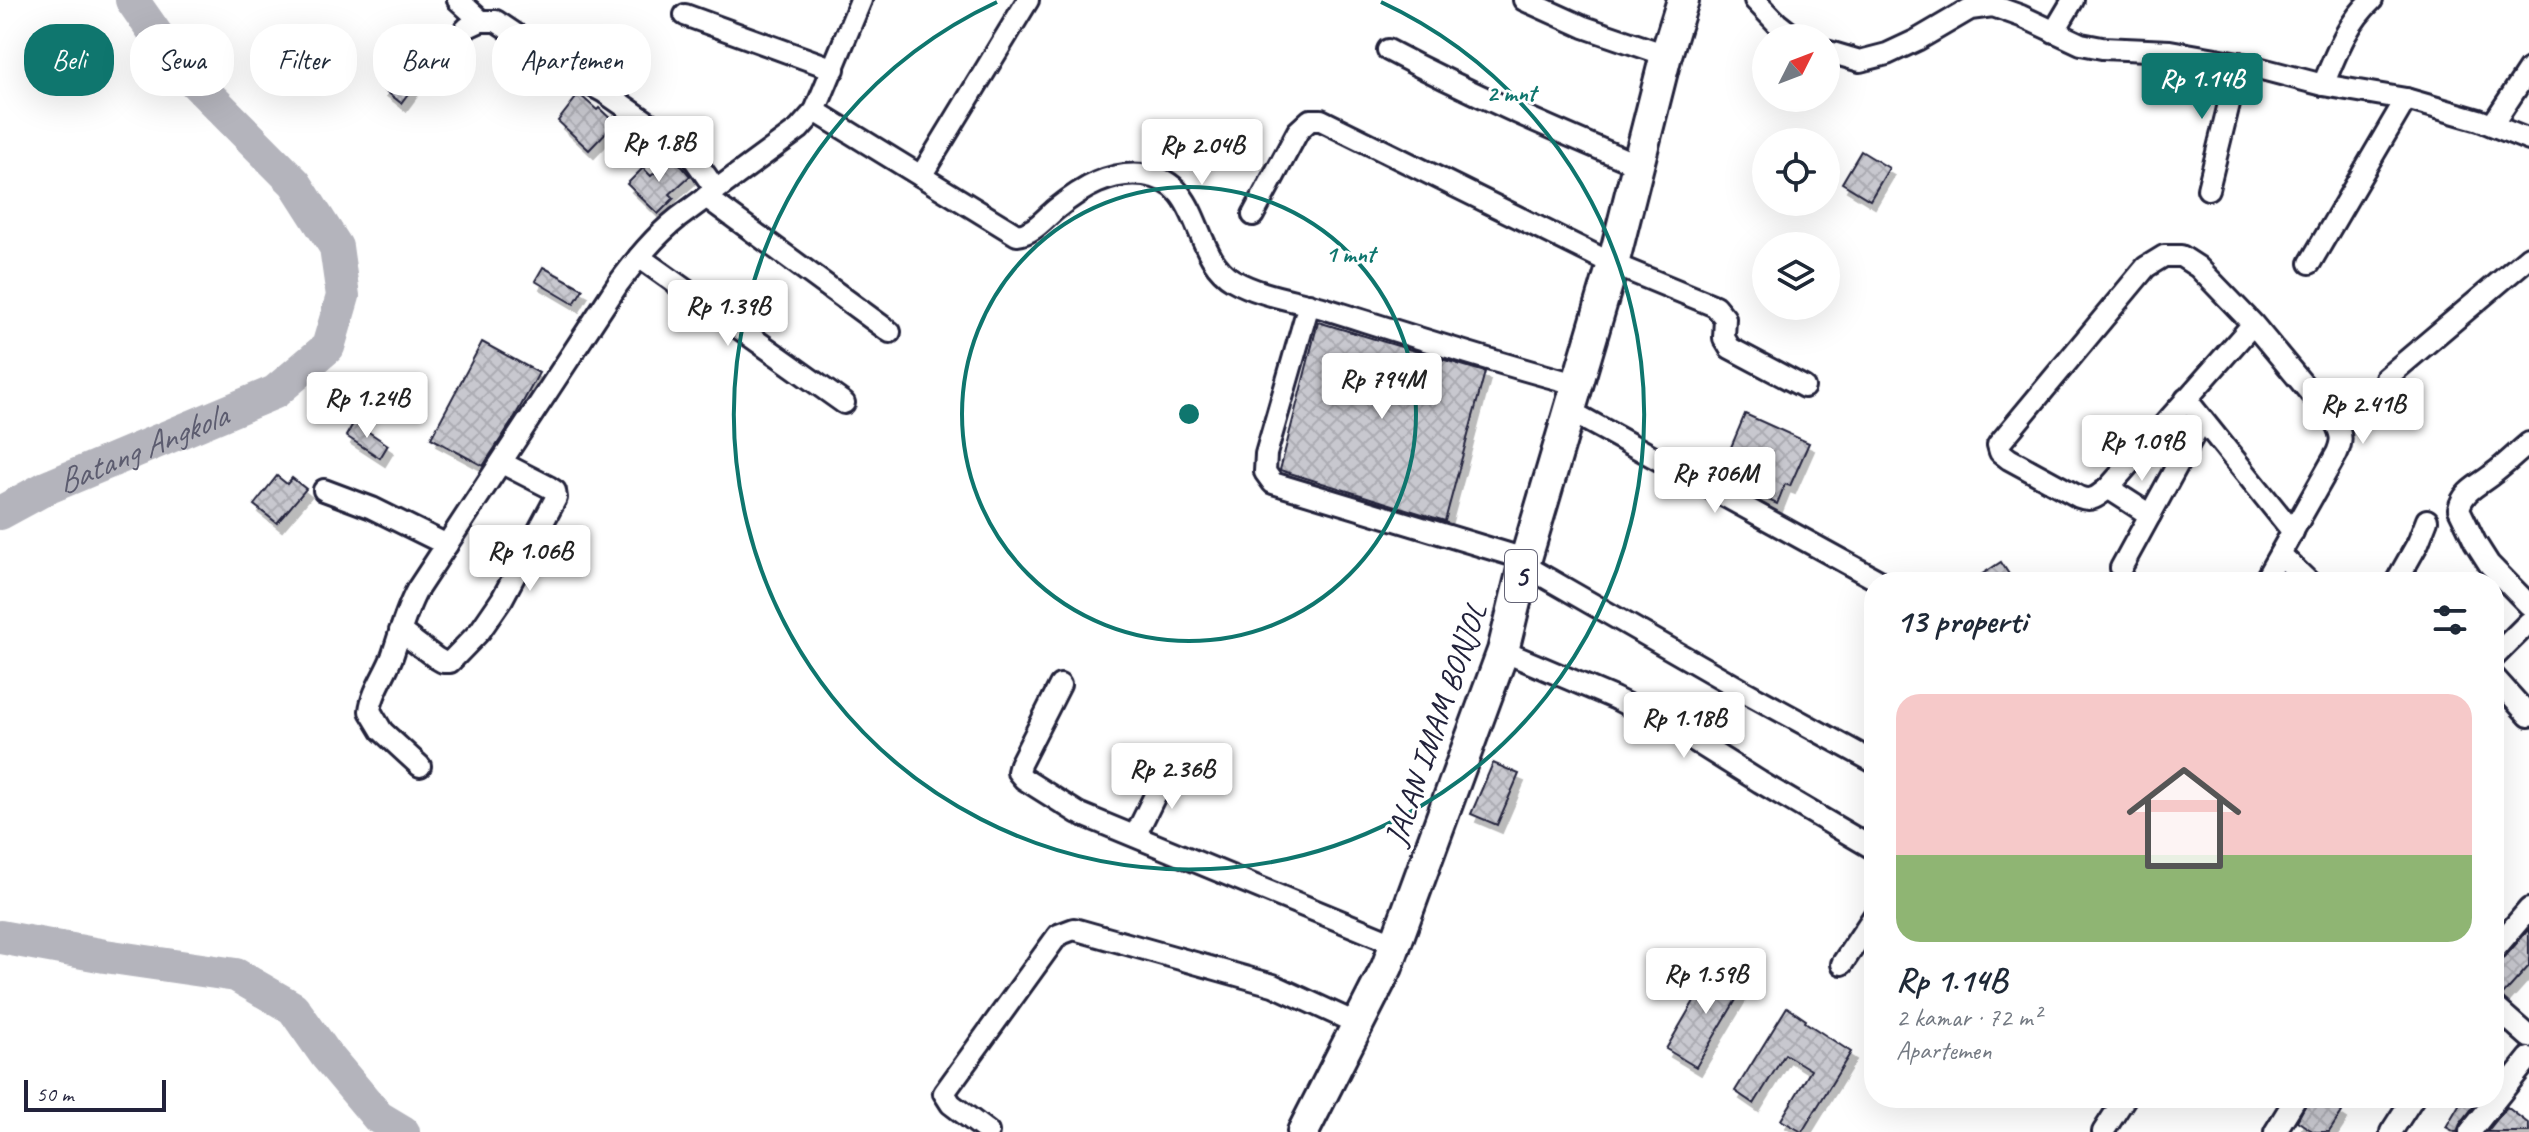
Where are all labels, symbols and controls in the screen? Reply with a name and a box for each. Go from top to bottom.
chip: Beli [24,24,114,96]
chip: Sewa [130,24,234,96]
chip: Filter [250,24,357,96]
chip: Baru [373,24,476,96]
chip: Apartemen [492,24,651,96]
north arrow [1752,24,1840,112]
map controls [1752,24,1840,320]
pin: Rp 1.14B [2119,53,2285,121]
text: Rp 1.14B [2160,62,2244,95]
text: 2 mnt [1486,78,1540,108]
pin: Rp 1.8B [585,116,733,184]
pin: Rp 2.04B [1119,119,1285,187]
text: Rp 1.8B [623,125,695,158]
text: Rp 2.04B [1160,128,1244,161]
button: locate [1752,128,1840,216]
button: layers [1752,232,1840,320]
text: 1 mnt [1325,239,1379,269]
pin: Rp 1.39B [645,280,811,348]
text: Rp 1.39B [686,289,770,322]
pin: Rp 794M [1308,353,1456,421]
text: Rp 794M [1340,362,1424,395]
pin: Rp 1.24B [284,372,450,440]
pin: Rp 2.41B [2280,378,2446,446]
text: Rp 1.24B [325,381,409,414]
text: Rp 2.41B [2321,387,2405,420]
water label: Batang Angkola [50,392,237,503]
centre of rings [1175,400,1203,428]
pin: Rp 1.09B [2059,415,2225,483]
text: Rp 1.09B [2100,424,2184,457]
pin: Rp 706M [1641,447,1789,515]
text: Rp 706M [1672,456,1758,489]
pin: Rp 1.06B [447,525,613,593]
text: Rp 1.06B [487,534,573,567]
road number: 5 [1505,550,1537,602]
street label: JALAN IMAM BONJOL [1374,598,1496,852]
icon: filters [2428,598,2472,642]
text: 13 properti [1896,599,2027,642]
pin: Rp 1.18B [1601,692,1767,760]
text: Rp 1.18B [1642,701,1726,734]
pin: Rp 2.36B [1089,743,1255,811]
icon: home [2112,746,2256,890]
text: Rp 2.36B [1129,752,1215,785]
pin: Rp 1.59B [1623,948,1789,1016]
text: Rp 1.59B [1664,957,1748,990]
text: Rp 1.14B [1896,958,2007,1001]
text: 2 kamar · 72 m² [1896,1001,2041,1034]
text: Apartemen [1896,1034,1991,1067]
scale bar [24,1076,166,1112]
text: 50 m [36,1080,73,1108]

